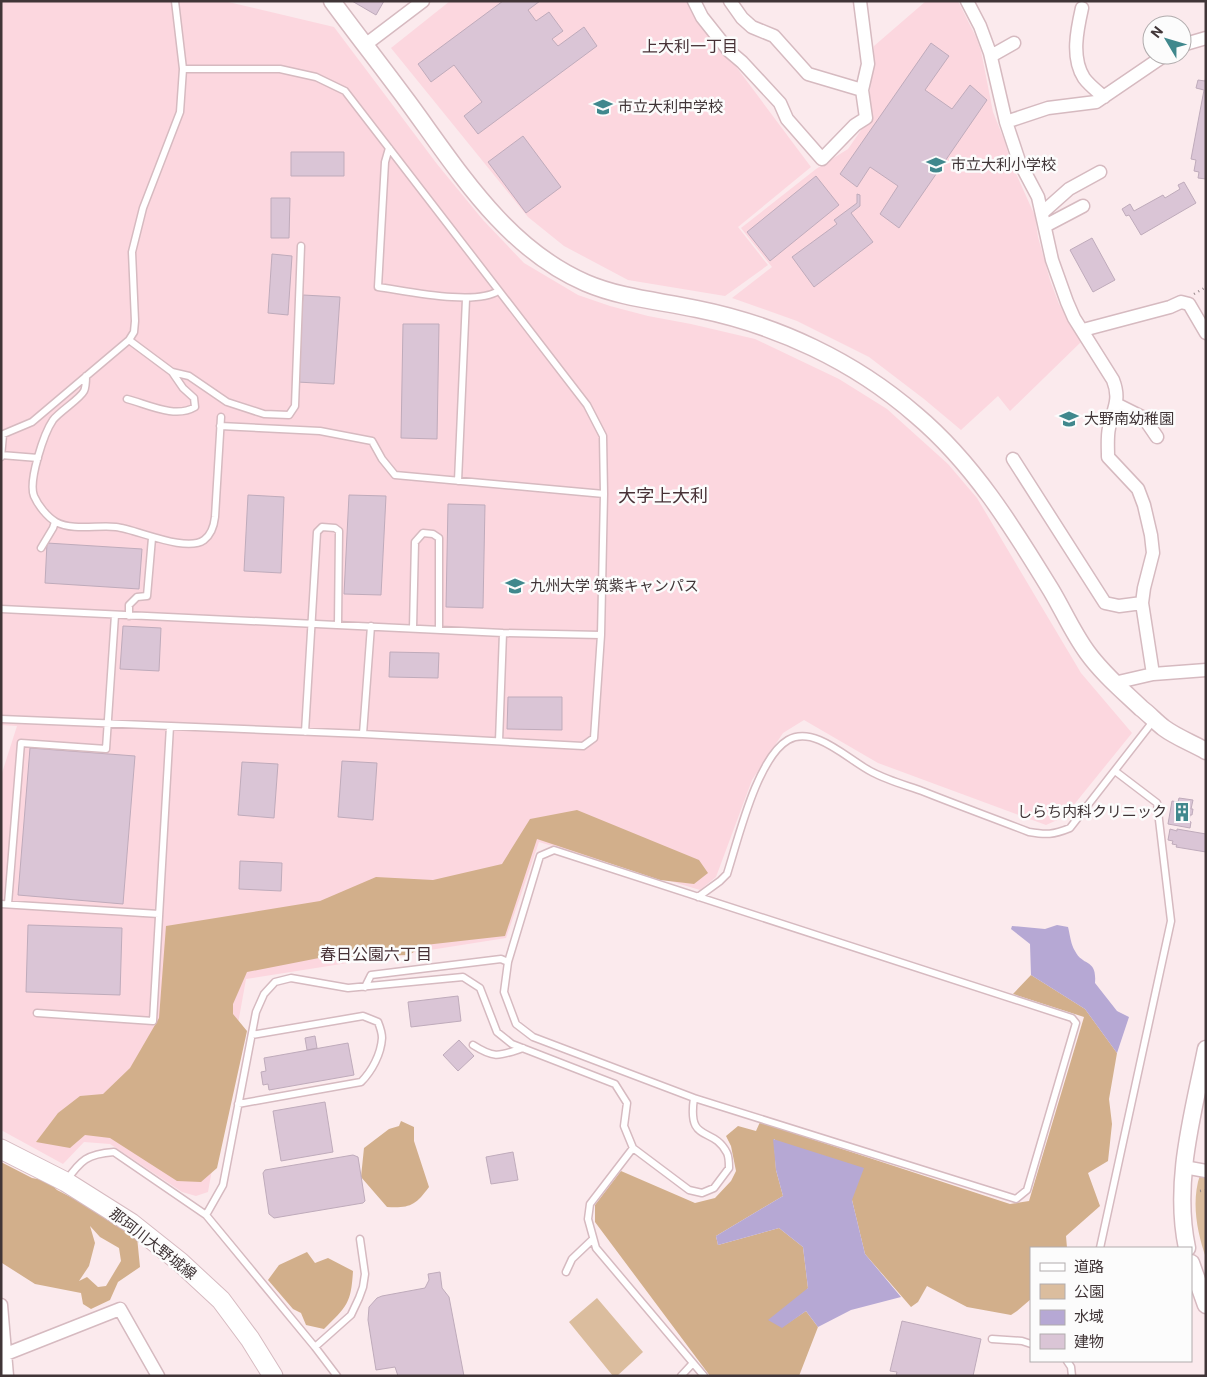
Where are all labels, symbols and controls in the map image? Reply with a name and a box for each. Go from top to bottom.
north arrow [1142,15,1192,65]
text: N [1147,23,1166,41]
district label: 上大利一丁目 [642,37,738,56]
school or university icon: 市立大利中学校 [592,96,614,118]
place label: 市立大利中学校 [618,98,723,116]
school or university icon: 市立大利小学校 [925,154,947,176]
place label: 市立大利小学校 [951,156,1056,174]
school or university icon: 大野南幼稚園 [1058,408,1080,430]
place label: 大野南幼稚園 [1084,410,1174,428]
district label: 大字上大利 [618,485,708,506]
school or university icon: 九州大学 筑紫キャンパス [504,575,526,597]
place label: 九州大学 筑紫キャンパス [530,577,699,595]
building icon: しらち内科クリニック [1171,801,1193,823]
place label: しらち内科クリニック [1017,803,1167,821]
district label: 春日公園六丁目 [320,945,432,964]
street label: 那珂川大野城線 [106,1205,200,1283]
legend [1030,1247,1192,1362]
text: 道路 [1074,1258,1104,1276]
text: 公園 [1074,1283,1104,1301]
text: 水域 [1074,1308,1104,1326]
text: 建物 [1074,1333,1104,1351]

